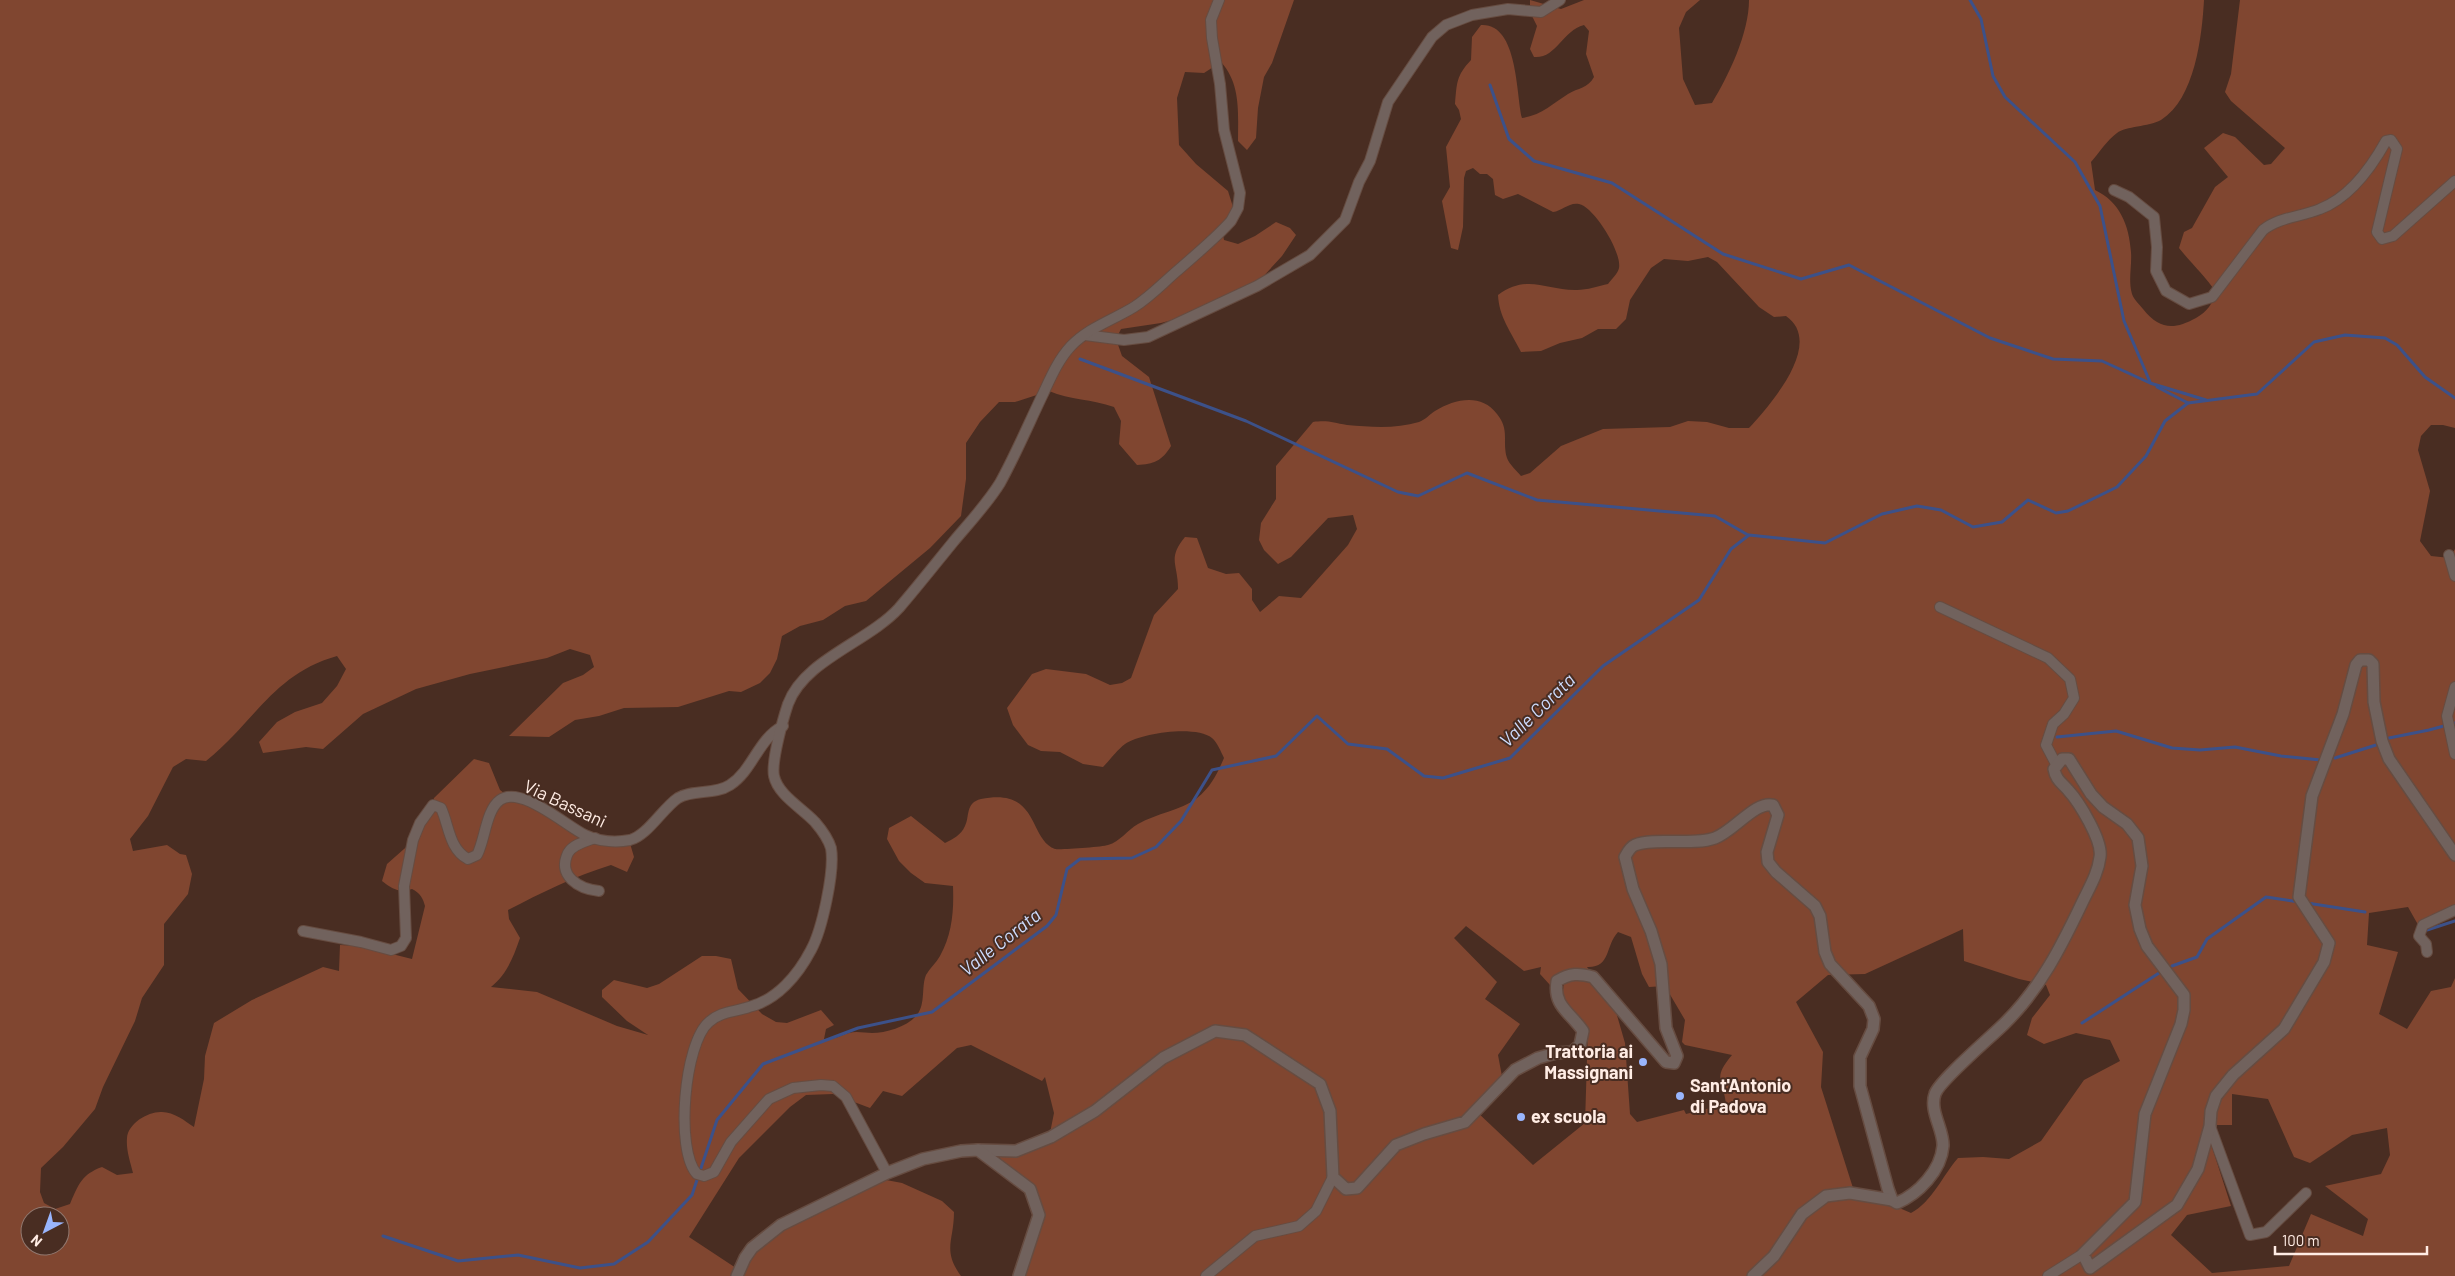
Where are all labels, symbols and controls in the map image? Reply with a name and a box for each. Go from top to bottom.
water label: Valle Corata [1494,668,1579,751]
street label: Via Bassani [520,774,610,832]
water label: Valle Corata [955,903,1045,980]
place label: Trattoria ai Massignani [1544,1040,1633,1083]
marker: Trattoria ai Massignani [1637,1056,1649,1068]
place label: Sant'Antonio di Padova [1690,1074,1791,1117]
marker: Sant'Antonio di Padova [1674,1090,1686,1102]
place label: ex scuola [1531,1105,1606,1127]
marker: ex scuola [1515,1111,1527,1123]
north arrow [20,1206,70,1256]
scale bar [2275,1224,2428,1256]
text: 100 m [2282,1231,2320,1249]
text: N [27,1232,45,1251]

